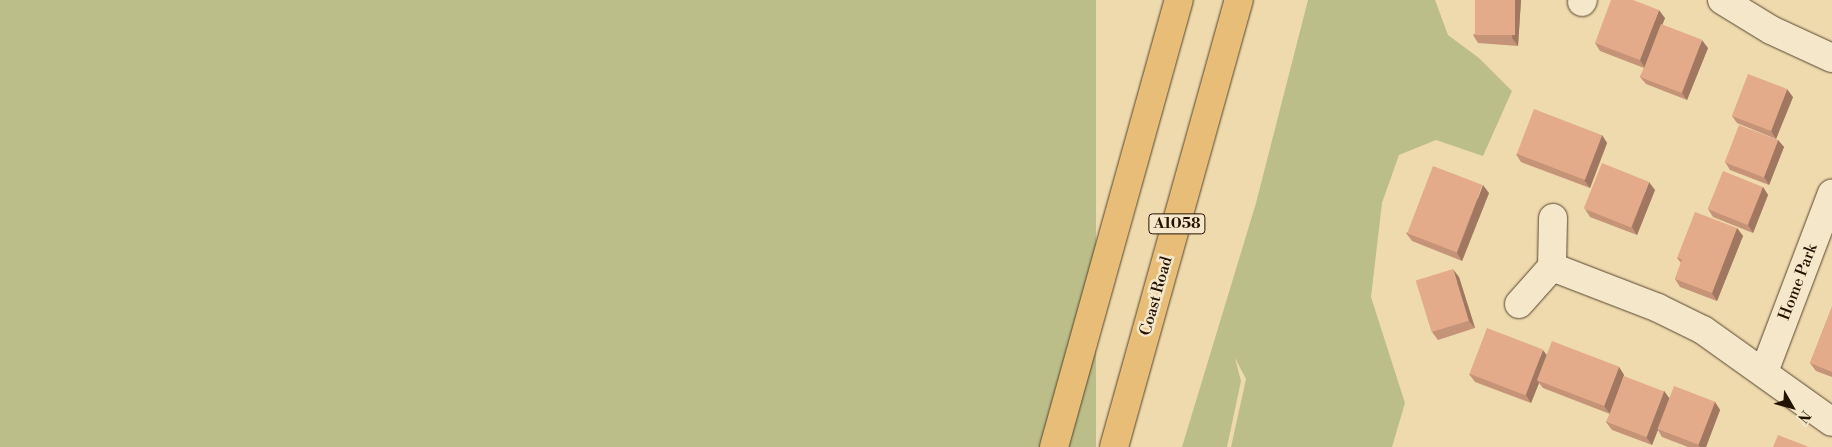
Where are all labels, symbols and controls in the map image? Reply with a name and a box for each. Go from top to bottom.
road number: A1058 [1148,212,1206,236]
street label: Home Park [1775,241,1821,323]
street label: Coast Road [1136,254,1176,338]
north arrow [1767,382,1817,432]
text: N [1793,406,1814,426]

